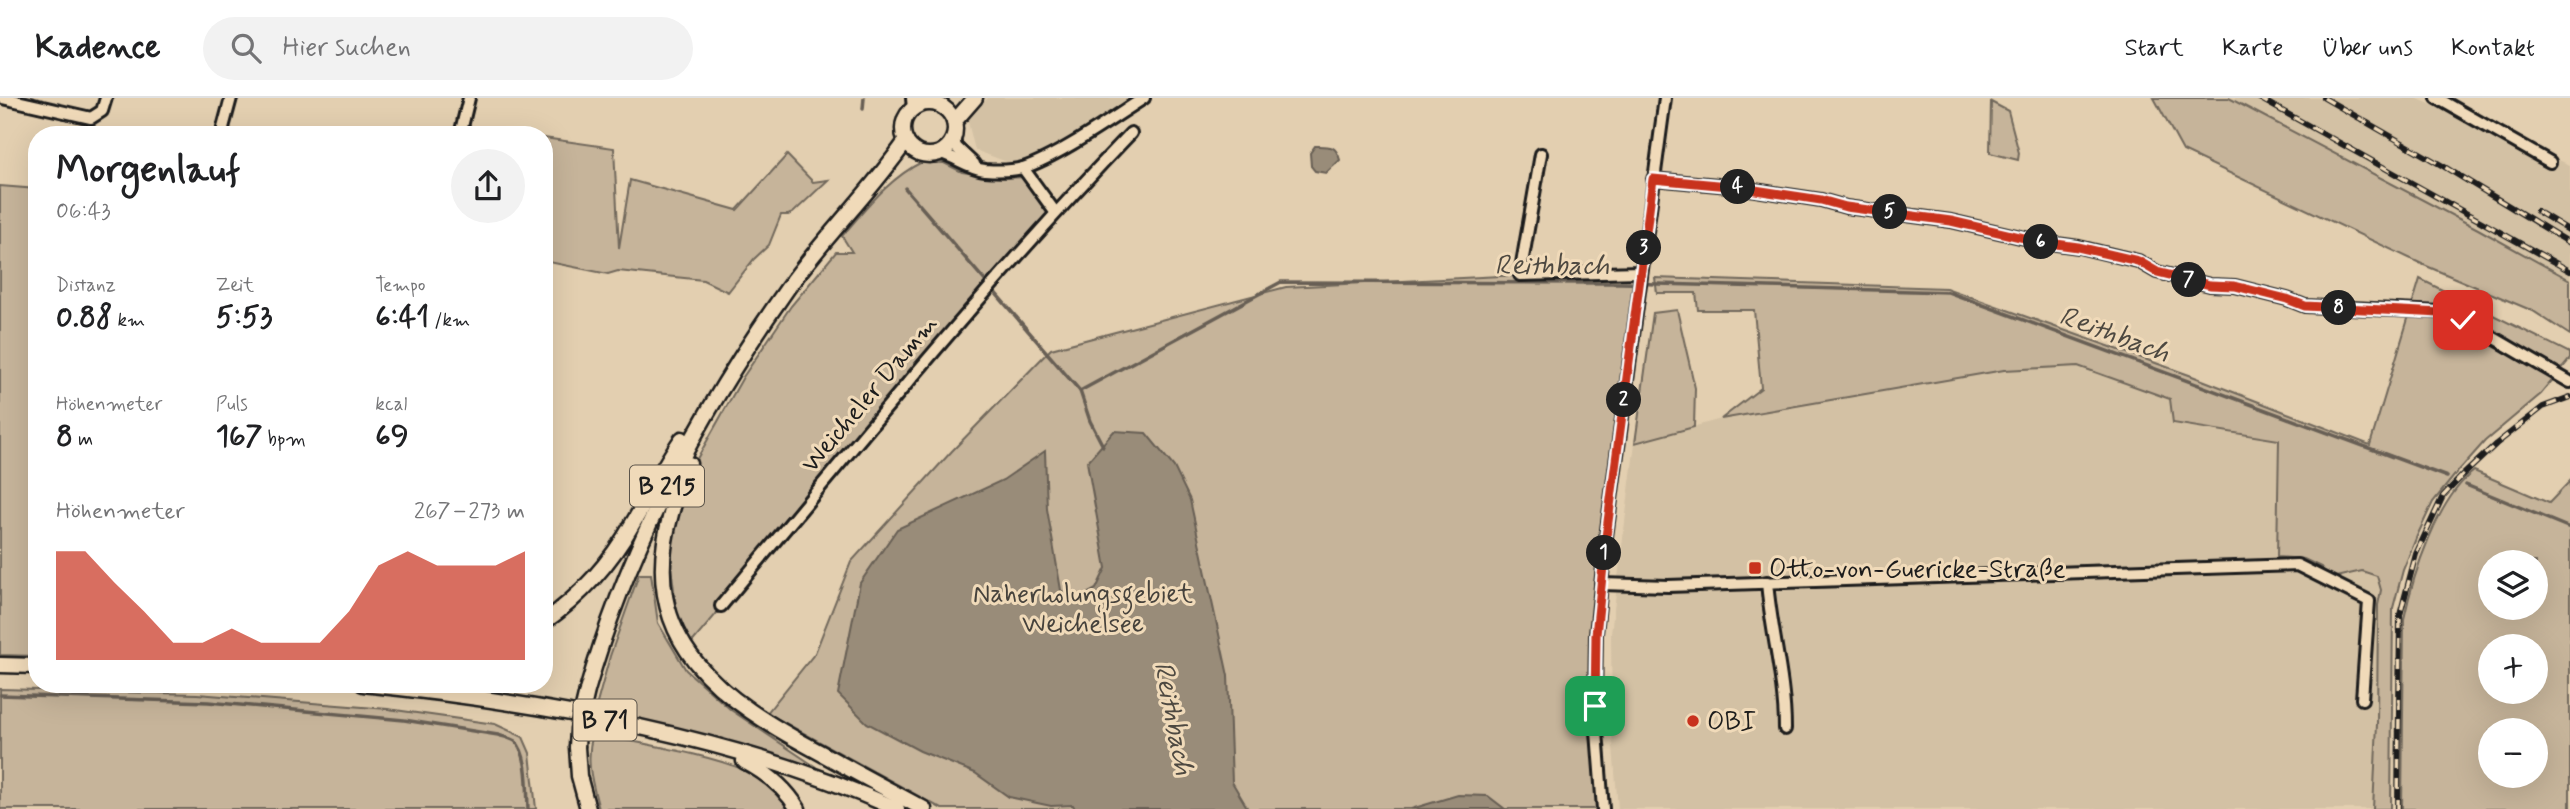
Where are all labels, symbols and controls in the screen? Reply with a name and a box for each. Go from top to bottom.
search box [203,17,693,80]
text: Kadence [35,26,161,70]
icon: search [227,29,265,67]
text: Hier suchen [283,31,411,65]
text: Start [2124,33,2184,64]
text: Karte [2222,33,2283,64]
text: Über uns [2321,33,2413,64]
text: Kontakt [2451,33,2535,64]
text: Morgenlauf [56,146,240,195]
button: share [451,149,525,223]
pin: 4 [1720,170,1756,204]
text: 4 [1732,174,1743,199]
pin: 5 [1872,194,1908,230]
text: 06:43 [56,197,111,227]
text: 5 [1884,199,1895,224]
pin: 6 [2024,225,2058,260]
text: 6 [2036,229,2045,254]
pin: 3 [1626,230,1662,266]
text: 3 [1639,235,1648,260]
water label: Reithbach [1495,248,1609,285]
pin: 7 [2172,262,2206,298]
text: 7 [2183,267,2194,292]
text: Distanz [56,273,116,298]
text: Zeit [216,273,254,298]
text: Tempo [375,273,426,298]
pin: 8 [2322,290,2356,326]
pin [2433,290,2493,350]
text: 8 [2333,295,2344,320]
text: 0.88 [56,298,112,337]
text: 5:53 [216,298,272,337]
text: 6:41 [375,298,429,337]
water label: Reithbach [2054,298,2174,372]
icon: check [2444,301,2482,339]
text: km [112,308,145,333]
text: /km [429,308,470,333]
street label: Weicheler Damm [794,308,947,480]
pin: 2 [1606,382,1642,418]
text: 2 [1619,387,1628,412]
text: Höhenmeter [56,392,162,417]
text: Puls [216,392,248,417]
text: kcal [375,392,407,417]
text: 8 [56,417,73,456]
text: 167 [216,417,262,456]
text: 69 [375,417,409,456]
text: m [73,427,93,452]
text: bpm [262,427,306,452]
road number: B 215 [630,466,704,506]
text: Höhenmeter [56,497,185,527]
text: 267–273 m [414,497,525,527]
pin: 1 [1586,536,1622,570]
text: 1 [1599,540,1608,565]
map controls [2478,550,2548,788]
button: layers [2478,550,2548,620]
place label: Otto-von-Guericke-Straße [1769,553,2066,587]
marker: Otto-von-Guericke-Straße [1747,560,1763,576]
park label: Naherholungsgebiet Weichelsee [973,578,1193,642]
button: + [2478,634,2548,704]
water label: Reithbach [1143,659,1202,778]
pin [1565,676,1625,736]
icon: arrive [1576,687,1614,725]
road number: B 71 [574,700,636,740]
place label: OBI [1707,706,1756,740]
marker: OBI [1685,713,1701,729]
button: − [2478,718,2548,788]

